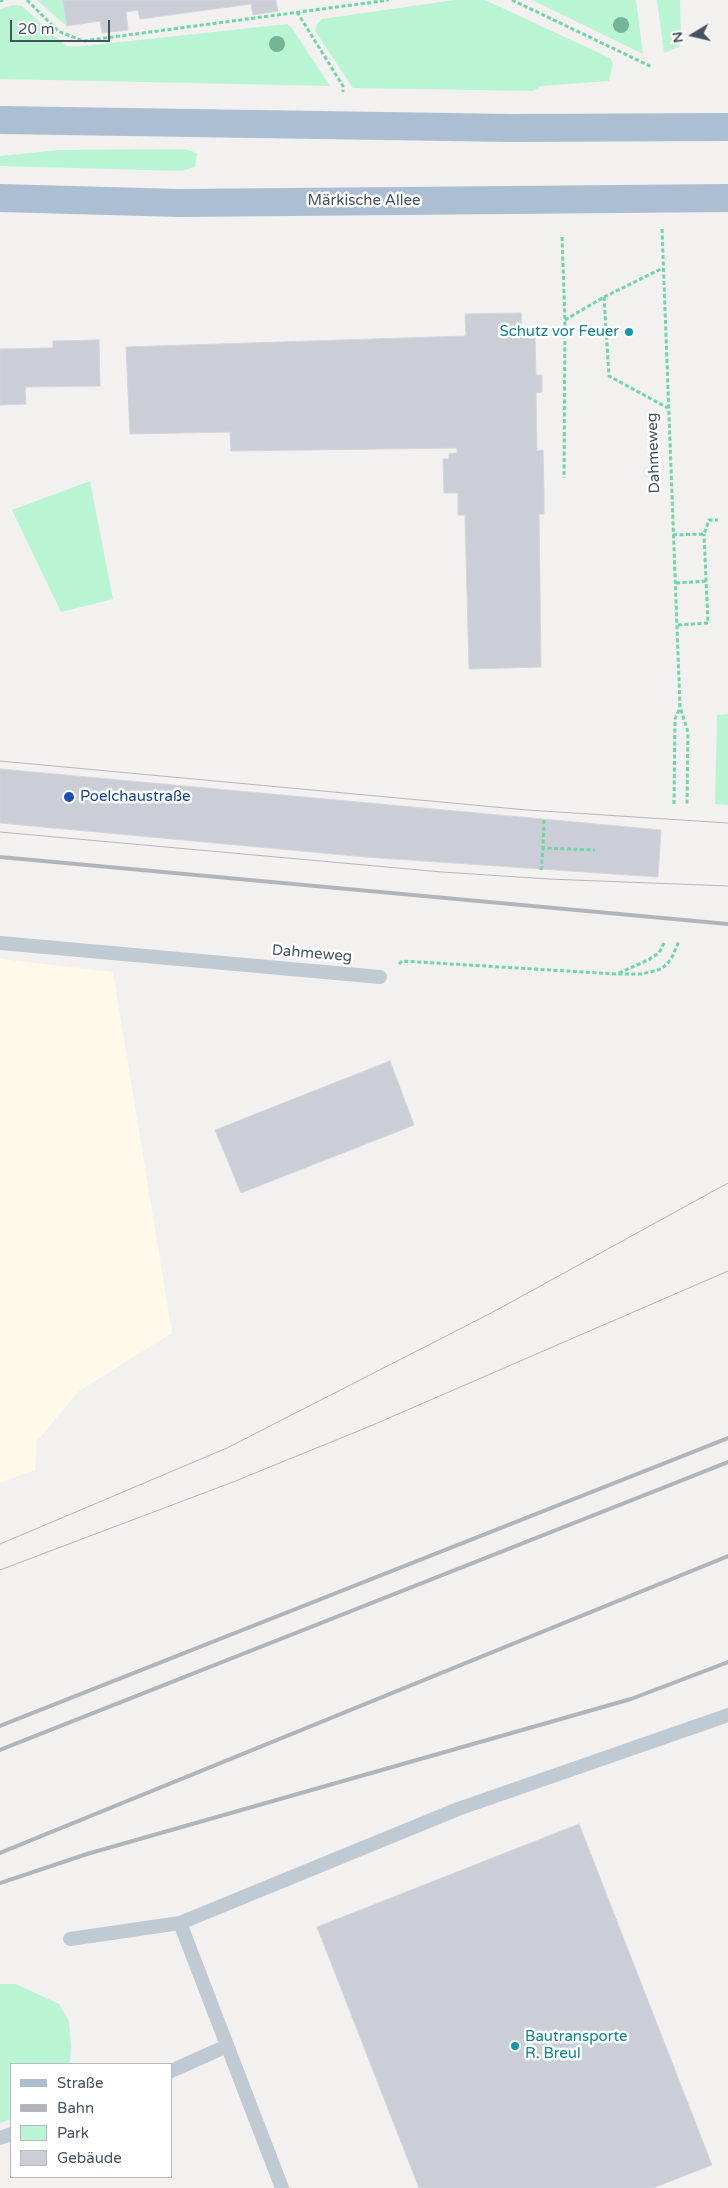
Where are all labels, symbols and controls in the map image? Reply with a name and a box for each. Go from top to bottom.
scale bar [12,10,112,42]
north arrow [668,10,718,60]
text: 20 m [18,20,55,38]
text: N [668,31,687,44]
street label: Märkische Allee [308,192,420,210]
place label: Schutz vor Feuer [499,323,619,341]
marker: Schutz vor Feuer [623,326,635,338]
street label: Dahmeweg [644,412,664,494]
place label: Poelchaustraße [80,788,191,806]
marker: Poelchaustraße [62,790,76,804]
street label: Dahmeweg [271,942,353,966]
place label: Bautransporte R. Breul [525,2028,628,2063]
marker: Bautransporte R. Breul [509,2040,521,2052]
legend [10,2063,172,2178]
text: Straße [57,2074,103,2092]
text: Bahn [57,2099,94,2117]
text: Park [57,2124,89,2142]
text: Gebäude [57,2149,122,2167]

